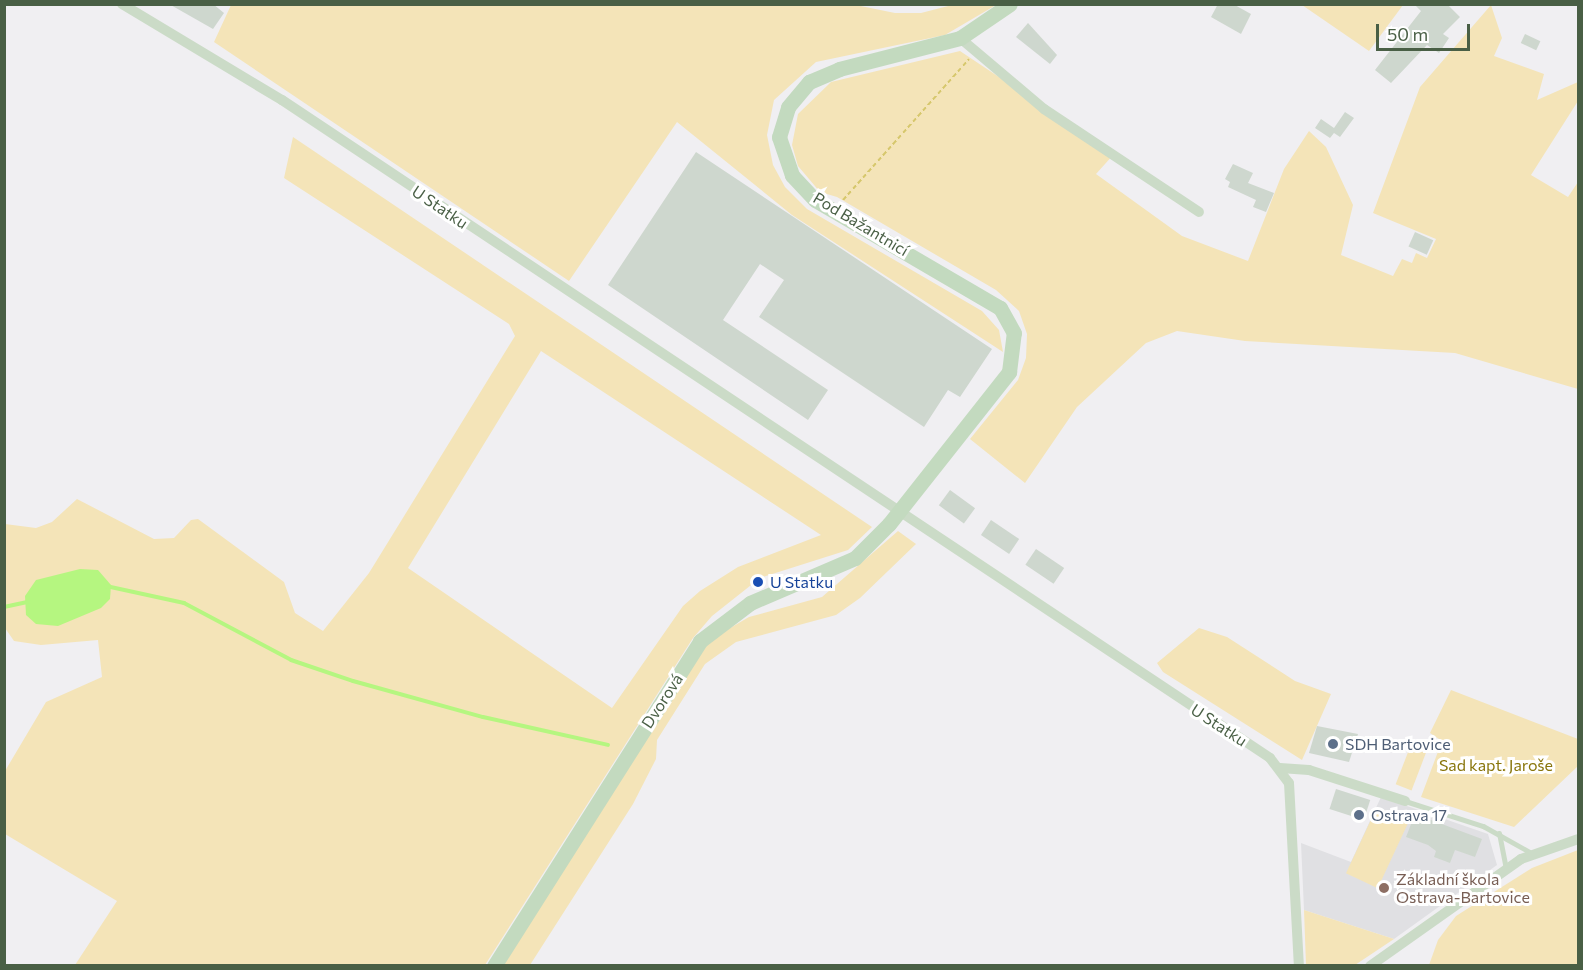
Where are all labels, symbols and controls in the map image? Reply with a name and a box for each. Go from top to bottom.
scale bar [1379,12,1474,50]
text: 50 m [1387,23,1428,45]
street label: U Statku [408,181,472,233]
street label: Pod Bažantnicí [810,188,912,260]
place label: U Statku [770,572,833,592]
marker: U Statku [751,575,765,589]
street label: Dvorová [637,670,687,732]
street label: U Statku [1187,700,1251,750]
place label: SDH Bartovice [1345,734,1451,754]
marker: SDH Bartovice [1326,737,1340,751]
park label: Sad kapt. Jaroše [1439,755,1553,775]
place label: Ostrava 17 [1371,805,1447,825]
marker: Ostrava 17 [1352,808,1366,822]
place label: Základní škola Ostrava-Bartovice [1396,869,1530,907]
marker: Základní škola Ostrava-Bartovice [1377,881,1391,895]

